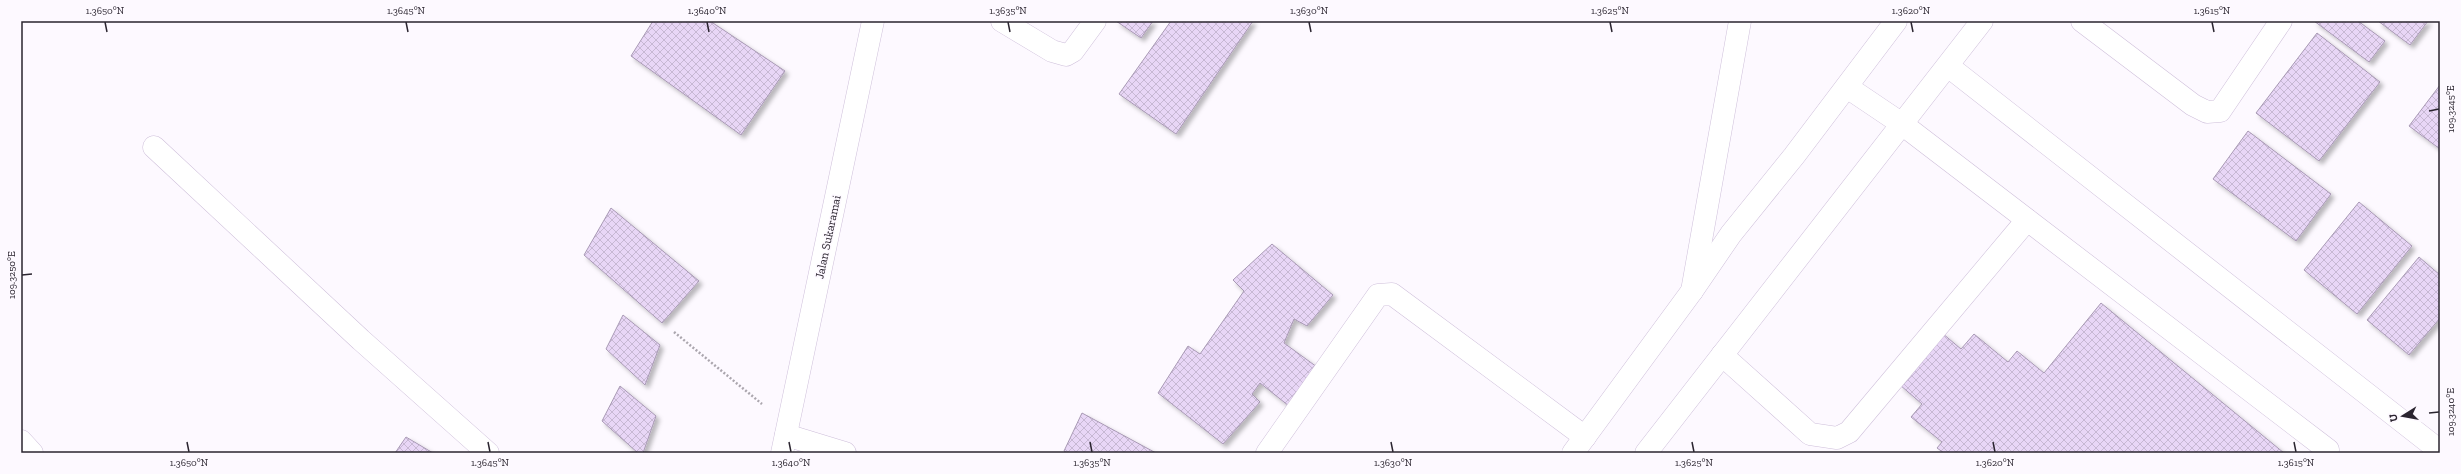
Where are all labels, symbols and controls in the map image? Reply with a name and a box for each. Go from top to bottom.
text: 1.3650°N [86,5,125,17]
text: 1.3645°N [387,5,426,17]
text: 1.3640°N [688,5,727,17]
text: 1.3635°N [989,5,1027,17]
text: 1.3630°N [1290,5,1329,17]
text: 1.3625°N [1591,5,1629,17]
text: 1.3620°N [1892,5,1931,17]
text: 1.3615°N [2194,5,2231,17]
text: 109.3245°E [2445,85,2457,133]
street label: Jalan Sukaramai [812,193,844,280]
text: 109.3250°E [6,251,18,299]
text: 109.3240°E [2445,388,2457,436]
north arrow [2383,396,2423,436]
text: U [2387,413,2401,423]
text: 1.3650°N [170,457,209,469]
text: 1.3645°N [471,457,510,469]
text: 1.3640°N [772,457,811,469]
text: 1.3635°N [1073,457,1111,469]
text: 1.3630°N [1374,457,1413,469]
text: 1.3625°N [1675,457,1713,469]
text: 1.3620°N [1976,457,2015,469]
text: 1.3615°N [2278,457,2315,469]

